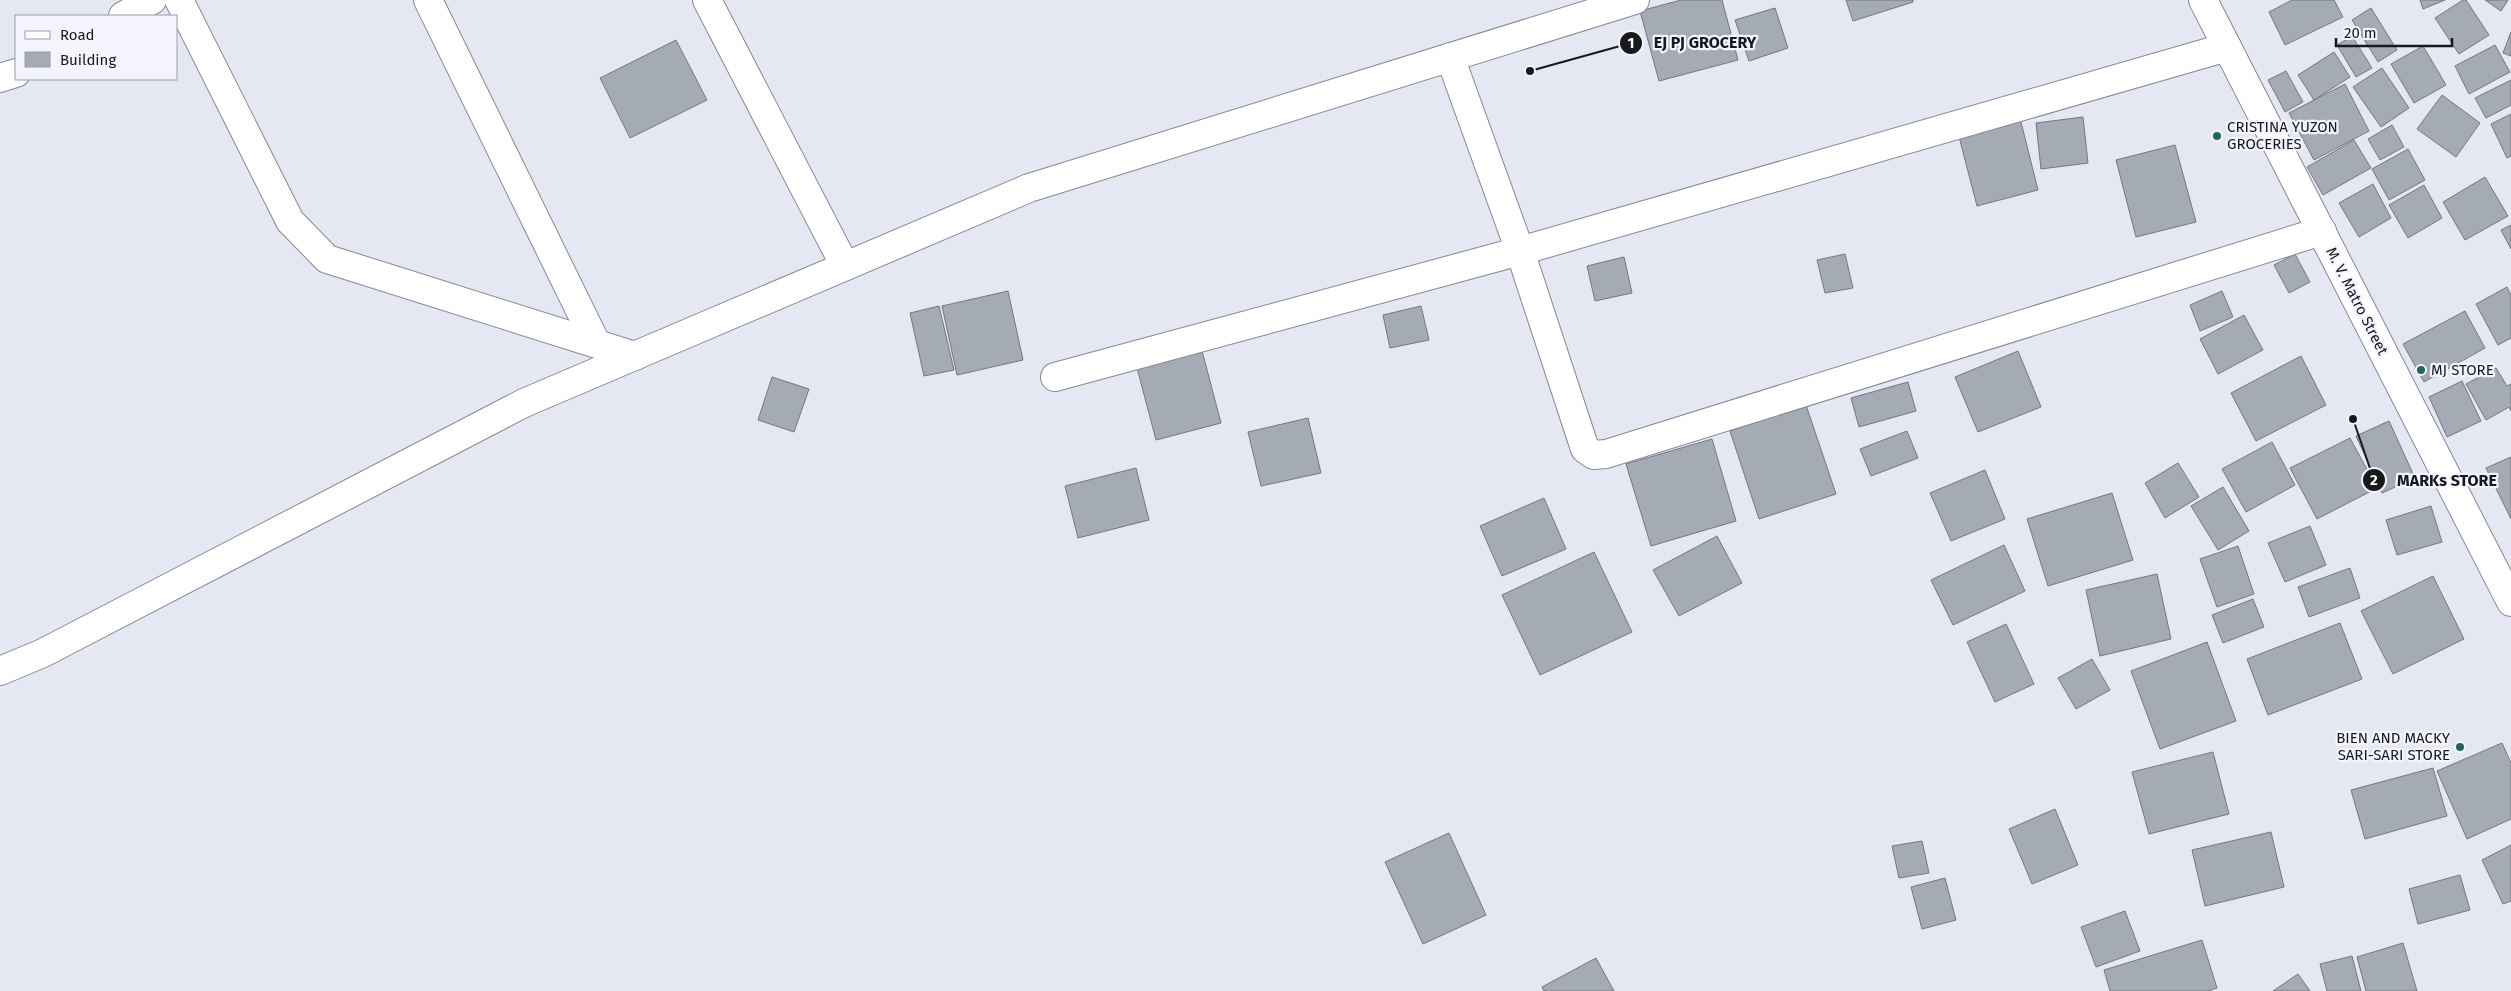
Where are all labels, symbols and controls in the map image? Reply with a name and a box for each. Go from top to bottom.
legend [15,15,178,80]
scale bar [2336,15,2452,47]
text: 20 m [2344,24,2377,42]
text: Road [60,26,95,44]
callout: EJ PJ GROCERY [1619,27,1766,58]
text: EJ PJ GROCERY [1654,33,1757,52]
text: 1 [1628,34,1634,52]
text: Building [60,51,116,69]
place label: CRISTINA YUZON GROCERIES [2227,118,2338,153]
marker: CRISTINA YUZON GROCERIES [2211,130,2223,142]
street label: M. V. Matro Street [2322,244,2392,358]
place label: MJ STORE [2431,361,2494,379]
marker: MJ STORE [2415,364,2427,376]
callout: MARKs STORE [2362,464,2507,495]
text: 2 [2370,471,2378,489]
text: MARKs STORE [2397,471,2497,490]
place label: BIEN AND MACKY SARI-SARI STORE [2336,729,2451,764]
marker: BIEN AND MACKY SARI-SARI STORE [2454,741,2466,753]

